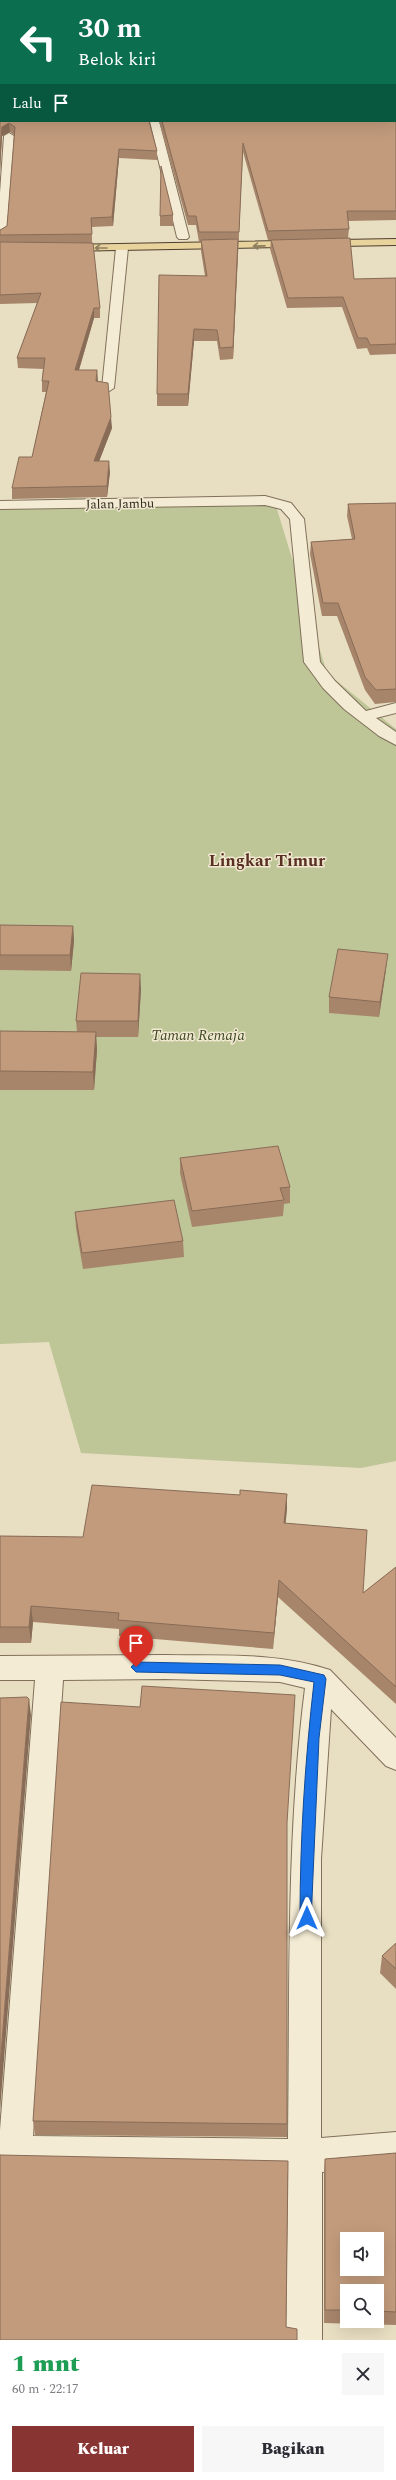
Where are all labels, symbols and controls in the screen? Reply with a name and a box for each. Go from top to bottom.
text: 30 m [78,7,142,50]
icon: left [12,16,64,68]
text: Belok kiri [78,46,156,73]
text: Lalu [12,92,42,115]
icon: arrive [50,92,72,114]
one-way arrow [253,242,266,250]
one-way arrow [95,244,108,252]
street label: Jalan Jambu [86,493,155,515]
district label: Lingkar Timur [209,848,326,874]
park label: Taman Remaja [151,1024,245,1047]
pin [119,1626,153,1667]
icon: arrive [125,1632,147,1654]
position arrow [286,1897,328,1939]
map controls [340,2232,384,2328]
button: sound [340,2232,384,2276]
button: search [340,2284,384,2328]
text: 1 mnt [12,2346,80,2382]
button: close [342,2353,384,2395]
text: 60 m · 22:17 [12,2379,78,2399]
button: Keluar [12,2426,194,2472]
button: Bagikan [202,2426,384,2472]

